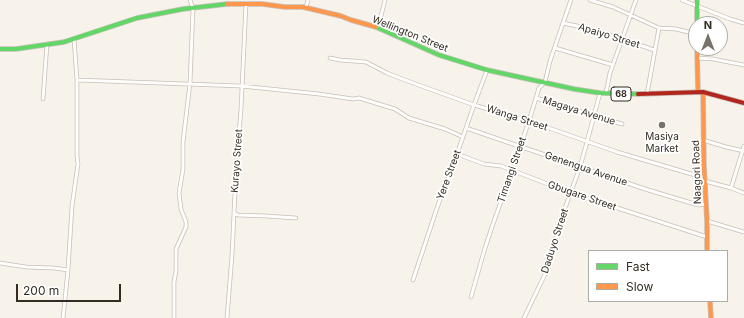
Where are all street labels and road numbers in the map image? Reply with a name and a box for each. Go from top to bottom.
street label: Wellington Street [370,13,450,55]
street label: Apaiyo Street [577,21,641,51]
road number: 68 [611,87,631,101]
street label: Magaya Avenue [541,94,617,128]
street label: Wanga Street [485,102,549,134]
street label: Kurayo Street [229,129,245,193]
street label: Timangi Street [495,136,529,204]
street label: Naagori Road [690,140,704,204]
street label: Yere Street [434,148,464,202]
street label: Genengua Avenue [543,149,629,189]
street label: Gbugare Street [546,179,618,213]
street label: Daduyo Street [539,207,571,275]

